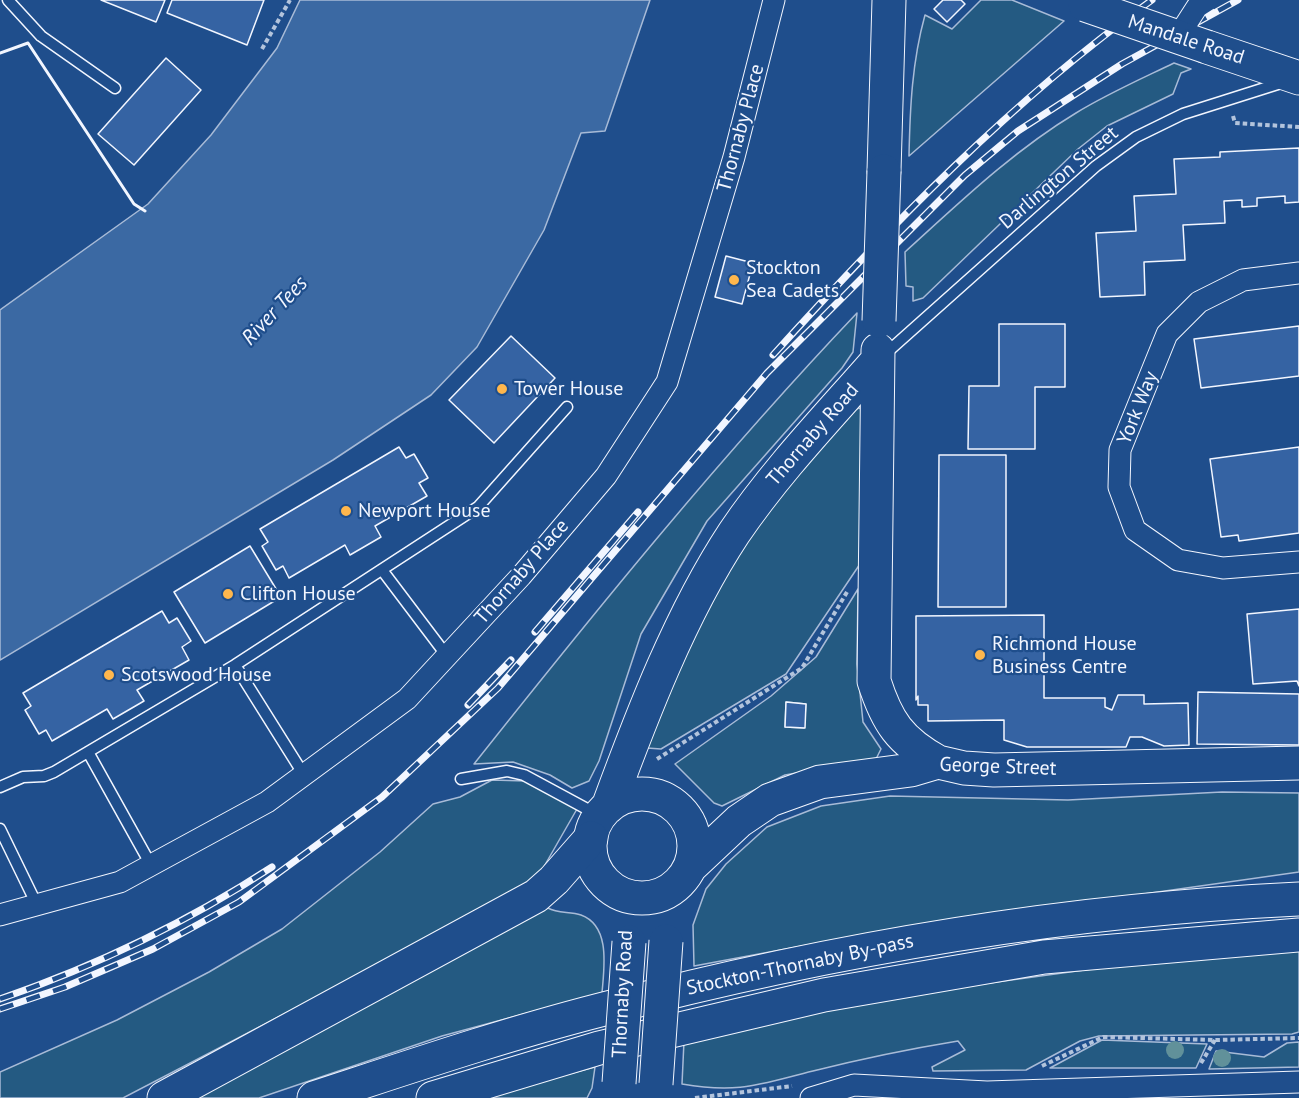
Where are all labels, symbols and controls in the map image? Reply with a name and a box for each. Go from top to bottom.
street label: Mandale Road [1125,10,1247,70]
street label: Thornaby Place [712,61,770,195]
street label: Darlington Street [995,121,1123,235]
place label: Stockton Sea Cadets [746,256,839,303]
water label: River Tees [237,271,313,351]
marker: Stockton Sea Cadets [727,273,741,287]
street label: York Way [1112,368,1164,448]
place label: Tower House [514,377,623,401]
street label: Thornaby Road [762,379,864,491]
marker: Tower House [495,382,509,396]
place label: Newport House [358,499,491,523]
marker: Newport House [339,504,353,518]
street label: Thornaby Place [470,515,574,629]
place label: Clifton House [240,582,356,606]
marker: Clifton House [221,587,235,601]
place label: Richmond House Business Centre [992,632,1137,679]
marker: Richmond House Business Centre [973,648,987,662]
place label: Scotswood House [121,663,272,687]
marker: Scotswood House [102,668,116,682]
street label: George Street [939,753,1057,781]
street label: Thornaby Road [608,929,638,1059]
street label: Stockton-Thornaby By-pass [684,929,916,1001]

